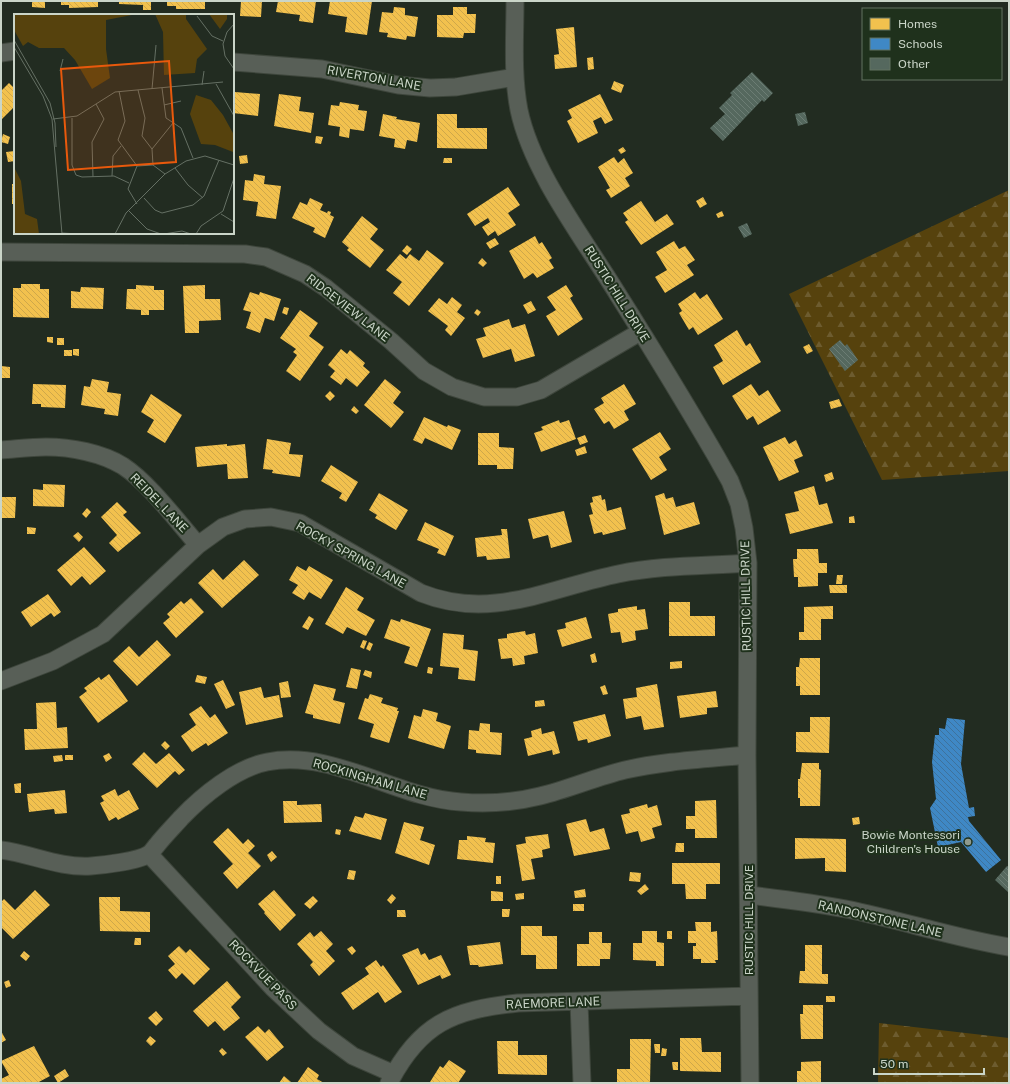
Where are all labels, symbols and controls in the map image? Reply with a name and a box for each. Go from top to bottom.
legend [862,8,1002,80]
inset map [14,14,234,234]
text: Homes [898,17,937,31]
text: Schools [898,37,943,51]
text: Other [898,57,930,71]
street label: RIVERTON LANE [326,63,422,93]
street label: RUSTIC HILL DRIVE [582,243,652,345]
street label: RIDGEVIEW LANE [304,271,392,345]
street label: REIDEL LANE [127,470,191,536]
street label: ROCKY SPRING LANE [294,519,408,591]
street label: RUSTIC HILL DRIVE [738,541,754,651]
street label: ROCKINGHAM LANE [311,756,429,802]
place label: Bowie Montessori Children's House [861,828,960,856]
marker: Bowie Montessori Children's House [963,837,973,847]
street label: RUSTIC HILL DRIVE [742,865,756,975]
street label: RANDONSTONE LANE [816,898,944,940]
street label: ROCKVUE PASS [226,937,300,1013]
street label: RAEMORE LANE [506,994,600,1012]
scale bar [874,1050,984,1076]
text: 50 m [880,1057,908,1071]

